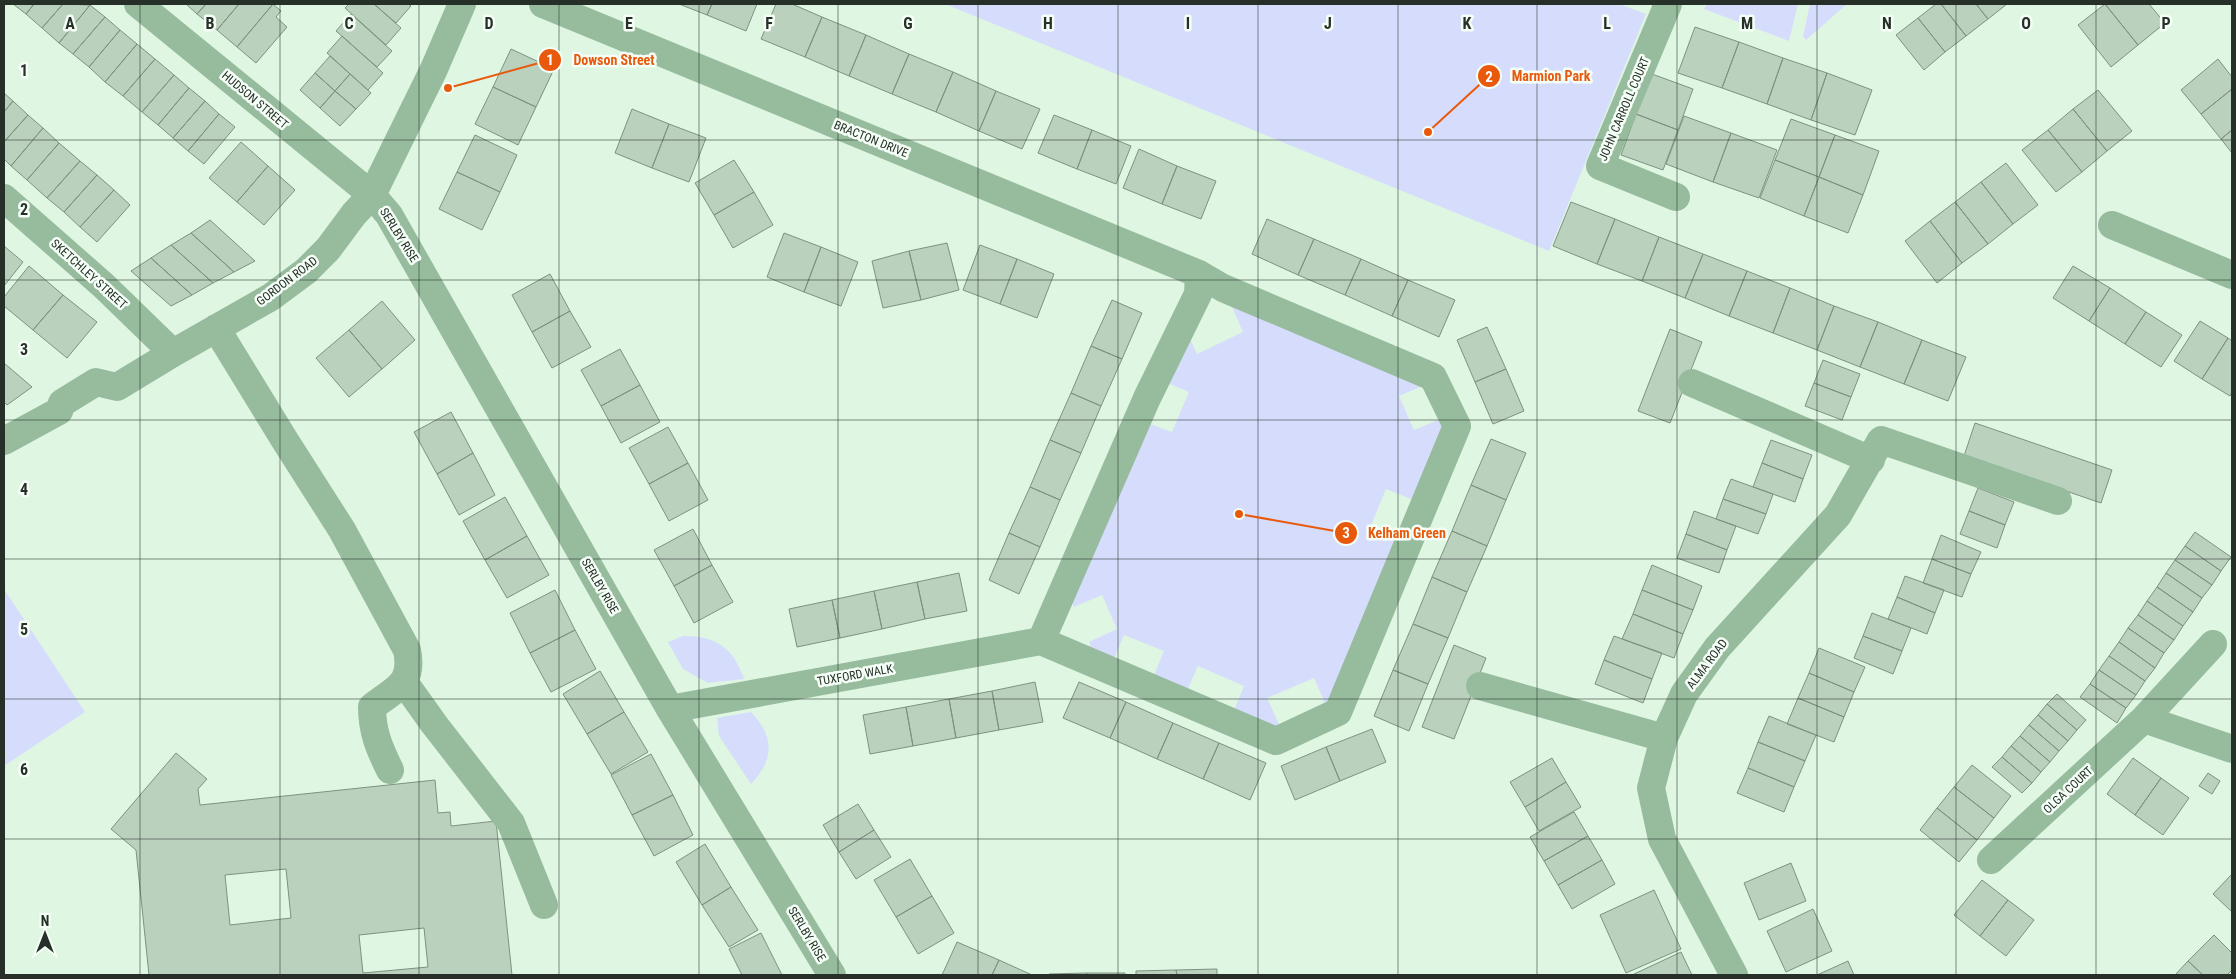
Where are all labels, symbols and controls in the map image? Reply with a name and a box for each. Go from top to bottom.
text: A [65,14,75,33]
text: B [206,14,215,33]
text: C [344,14,354,33]
text: D [484,14,494,33]
text: E [625,14,633,33]
text: F [765,14,773,33]
text: G [903,14,913,33]
text: H [1043,14,1053,33]
text: I [1186,14,1190,33]
text: J [1324,14,1332,33]
text: K [1463,14,1472,33]
text: L [1603,14,1611,33]
text: M [1741,14,1753,33]
text: N [1882,14,1892,33]
text: O [2021,14,2031,33]
text: P [2161,14,2171,33]
callout: Dowson Street [538,46,664,75]
text: 1 [546,51,554,69]
text: Dowson Street [573,52,655,68]
street label: JOHN CARROLL COURT [1596,55,1652,163]
text: 1 [20,61,28,80]
callout: Marmion Park [1476,62,1600,91]
street label: HUDSON STREET [219,68,291,132]
text: 2 [1485,68,1493,86]
text: Marmion Park [1512,68,1591,84]
street label: BRACTON DRIVE [832,118,910,160]
text: 2 [20,200,28,219]
street label: SERLBY RISE [377,205,421,265]
street label: SKETCHLEY STREET [48,236,130,312]
street label: GORDON ROAD [254,254,320,308]
text: 3 [20,340,28,359]
text: 4 [20,480,28,499]
callout: Kelham Green [1333,519,1456,548]
text: 3 [1342,524,1350,542]
text: Kelham Green [1368,525,1446,541]
street label: SERLBY RISE [579,556,621,616]
text: 5 [20,620,28,639]
street label: ALMA ROAD [1684,636,1730,692]
street label: TUXFORD WALK [816,661,894,689]
text: 6 [20,760,28,779]
street label: OLGA COURT [2040,764,2096,816]
street label: SERLBY RISE [785,904,829,964]
north arrow [20,909,70,959]
text: N [41,913,49,929]

